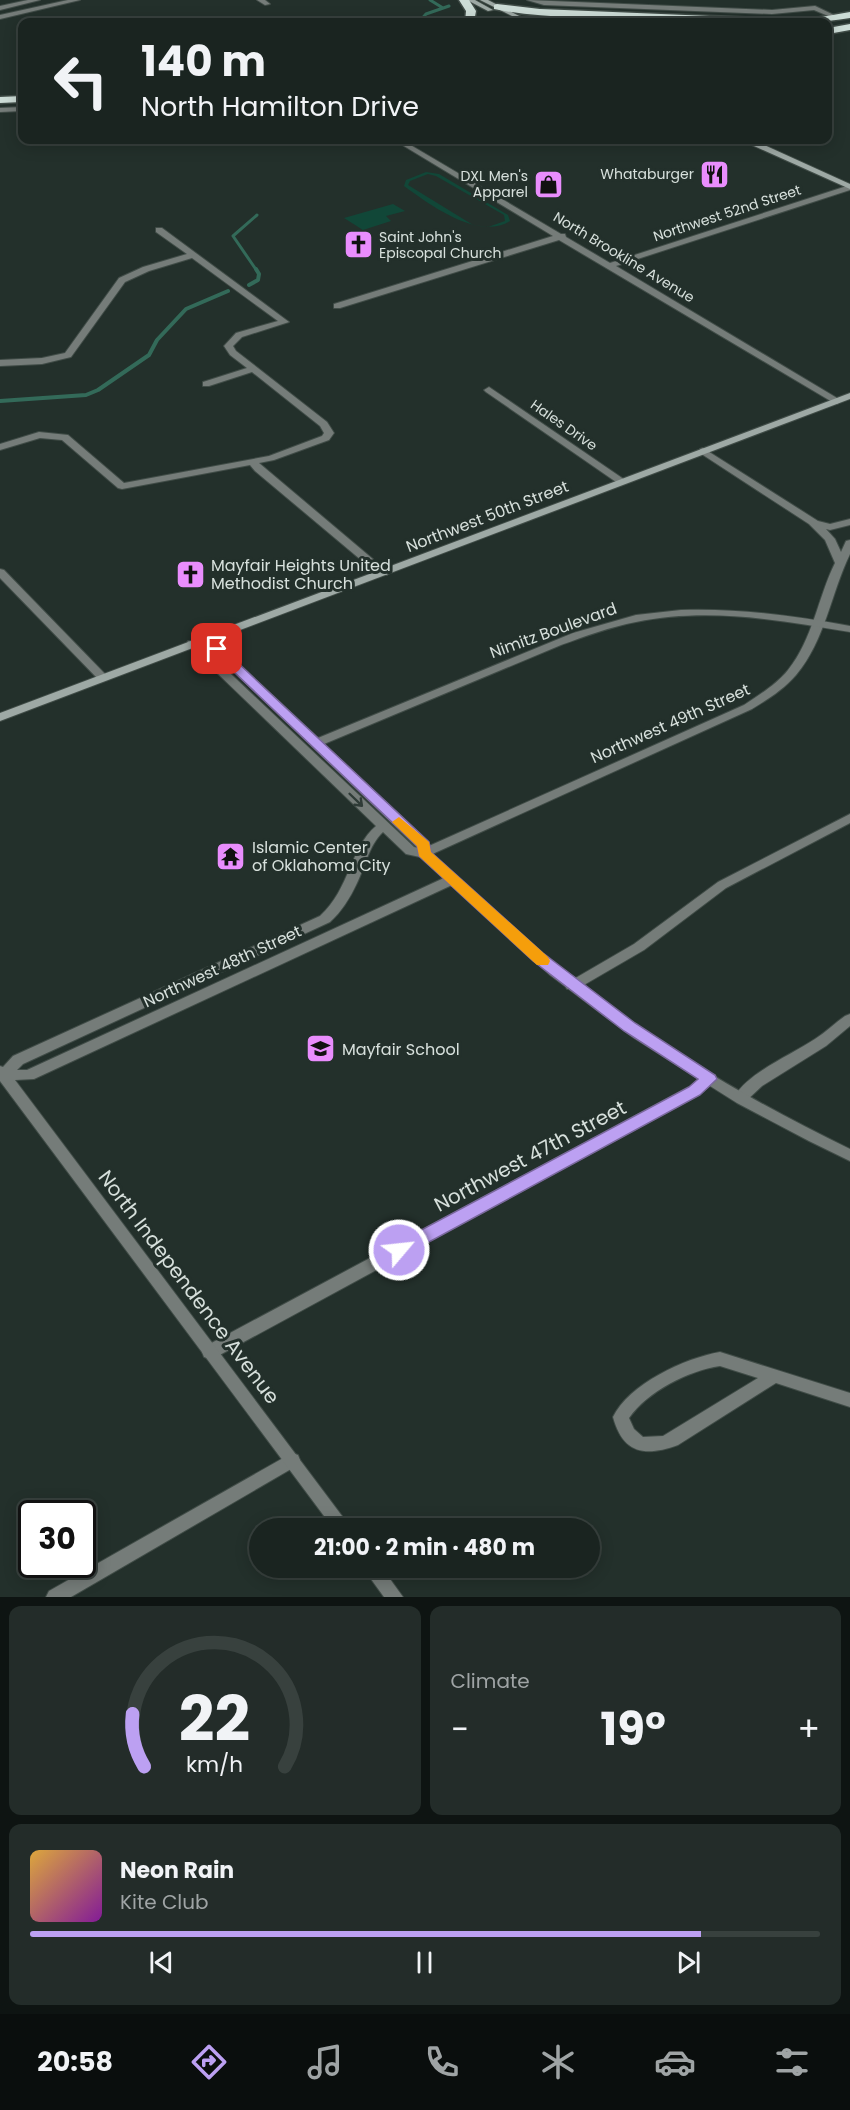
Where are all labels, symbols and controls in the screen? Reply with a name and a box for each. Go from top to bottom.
text: 140 m [141,32,266,91]
icon: left [42,42,120,120]
text: North Hamilton Drive [141,88,419,125]
restaurant icon: Whataburger [699,158,731,190]
place label: Whataburger [600,164,694,184]
place label: DXL Men's Apparel [460,166,528,202]
shop icon: DXL Men's Apparel [533,168,565,200]
street label: Northwest 52nd Street [650,180,804,246]
street label: North Brookline Avenue [550,207,699,307]
place label: Saint John's Episcopal Church [379,227,501,263]
church icon: Saint John's Episcopal Church [342,229,374,261]
street label: Hales Drive [527,395,602,456]
street label: Northwest 50th Street [403,475,572,558]
place label: Mayfair Heights United Methodist Church [211,554,391,595]
church icon: Mayfair Heights United Methodist Church [174,558,206,590]
street label: Nimitz Boulevard [486,597,620,664]
pin [191,623,242,674]
icon: arrive [200,632,233,665]
street label: Northwest 49th Street [587,678,754,769]
one-way arrow [348,792,363,807]
place label: Islamic Center of Oklahoma City [252,836,391,877]
temple icon: Islamic Center of Oklahoma City [215,840,247,872]
street label: Northwest 48th Street [139,920,305,1013]
school or university icon: Mayfair School [305,1033,337,1065]
place label: Mayfair School [342,1038,460,1061]
street label: Northwest 47th Street [429,1093,631,1219]
street label: North Independence Avenue [92,1164,286,1410]
position arrow [367,1218,431,1282]
speed limit sign: 30 [18,1500,96,1578]
text: 21:00 · 2 min · 480 m [314,1532,535,1563]
text: Climate [451,1667,530,1695]
text: 22 [179,1675,250,1763]
text: 19° [600,1698,666,1761]
text: − [451,1706,469,1753]
text: + [797,1706,820,1753]
text: km/h [186,1750,243,1781]
text: Neon Rain [120,1855,234,1886]
text: Kite Club [120,1888,209,1916]
icon: previous [145,1946,178,1979]
icon: pause [408,1946,441,1979]
icon: next [672,1946,705,1979]
icon: directions [188,2041,230,2083]
icon: music [304,2041,346,2083]
icon: phone [421,2041,463,2083]
icon: climate [537,2041,579,2083]
icon: car [654,2041,696,2083]
icon: filters [771,2041,813,2083]
text: 20:58 [37,2043,113,2080]

